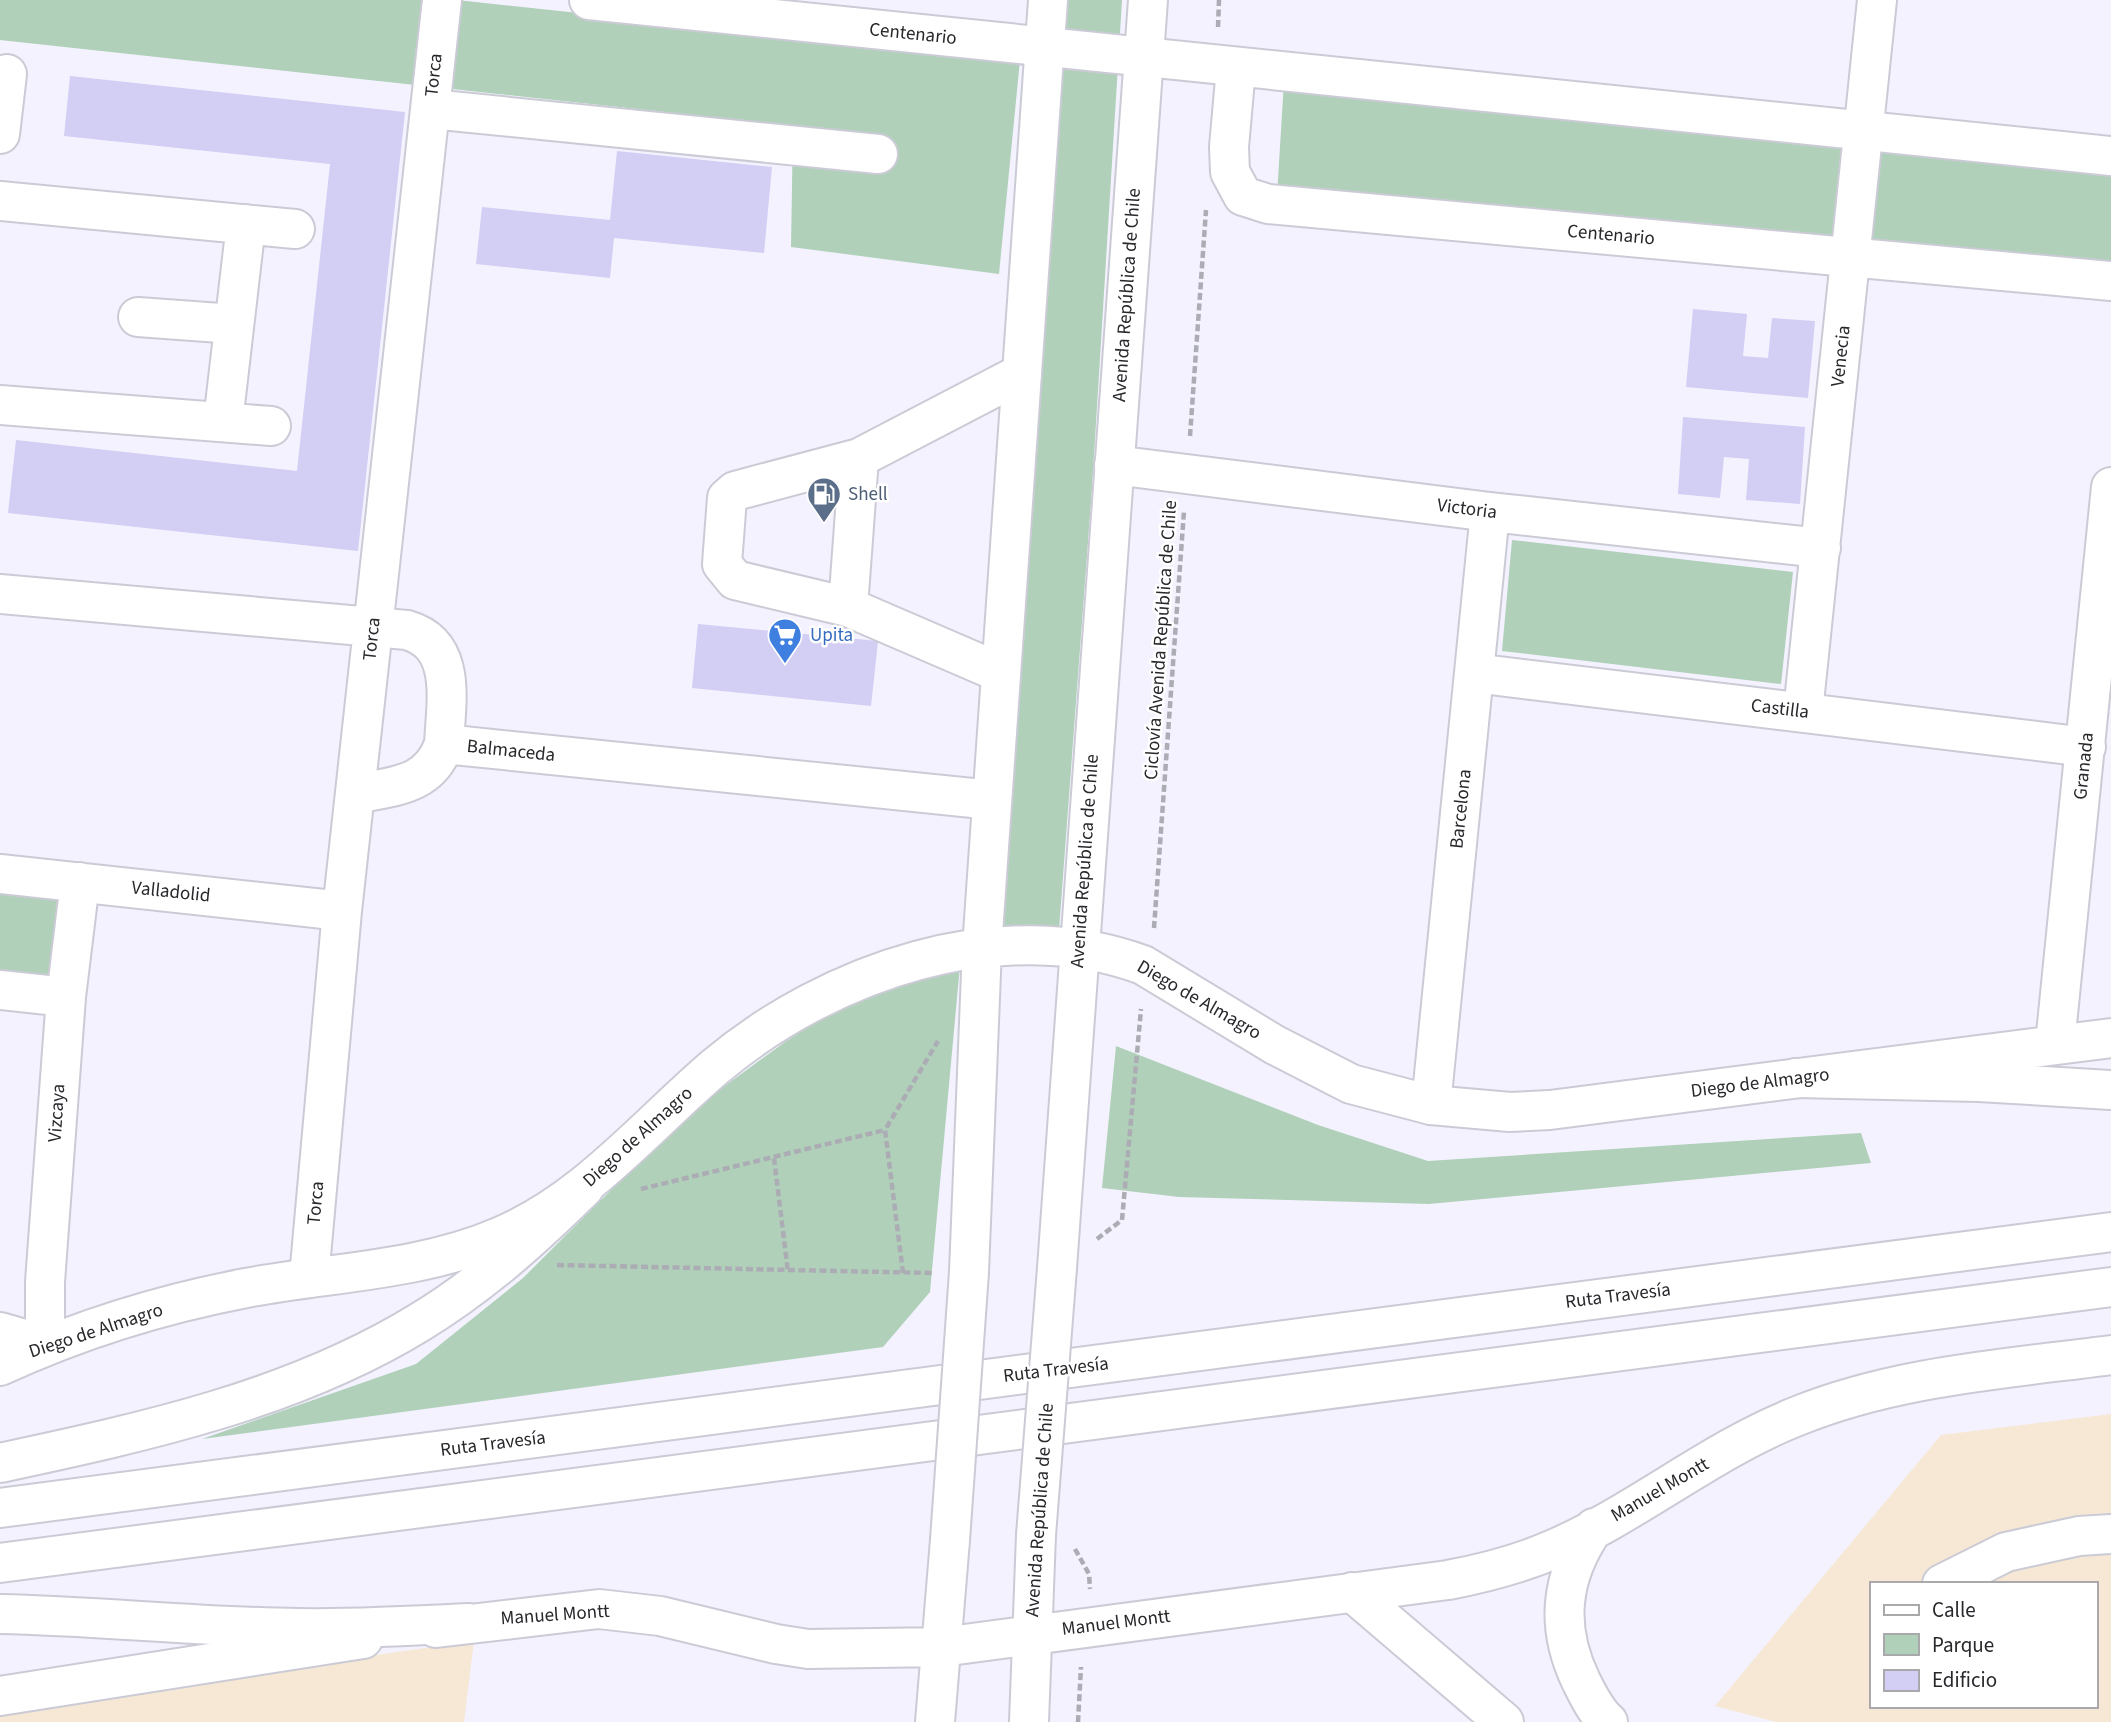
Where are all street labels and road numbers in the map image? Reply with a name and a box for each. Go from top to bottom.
street label: Centenario [868,16,958,52]
street label: Torca [418,52,450,98]
street label: Avenida República de Chile [1106,187,1148,403]
street label: Centenario [1566,218,1656,252]
street label: Venecia [1824,324,1858,388]
street label: Victoria [1435,492,1499,526]
street label: Ciclovía Avenida República de Chile [1138,499,1184,781]
street label: Torca [356,616,388,662]
street label: Castilla [1749,692,1811,726]
street label: Granada [2067,731,2101,801]
street label: Balmaceda [465,733,557,769]
street label: Avenida República de Chile [1064,753,1106,969]
street label: Barcelona [1443,768,1479,850]
street label: Valladolid [130,874,212,910]
street label: Diego de Almagro [1132,953,1266,1047]
street label: Diego de Almagro [1689,1061,1831,1105]
street label: Diego de Almagro [577,1080,699,1194]
street label: Vizcaya [41,1083,73,1143]
street label: Torca [301,1180,331,1226]
street label: Ruta Travesía [1564,1276,1672,1316]
street label: Diego de Almagro [25,1297,167,1365]
street label: Ruta Travesía [1002,1350,1110,1390]
street label: Avenida República de Chile [1019,1402,1061,1618]
street label: Ruta Travesía [439,1424,547,1464]
street label: Manuel Montt [1606,1451,1715,1529]
street label: Manuel Montt [500,1598,611,1632]
street label: Manuel Montt [1060,1603,1172,1643]

